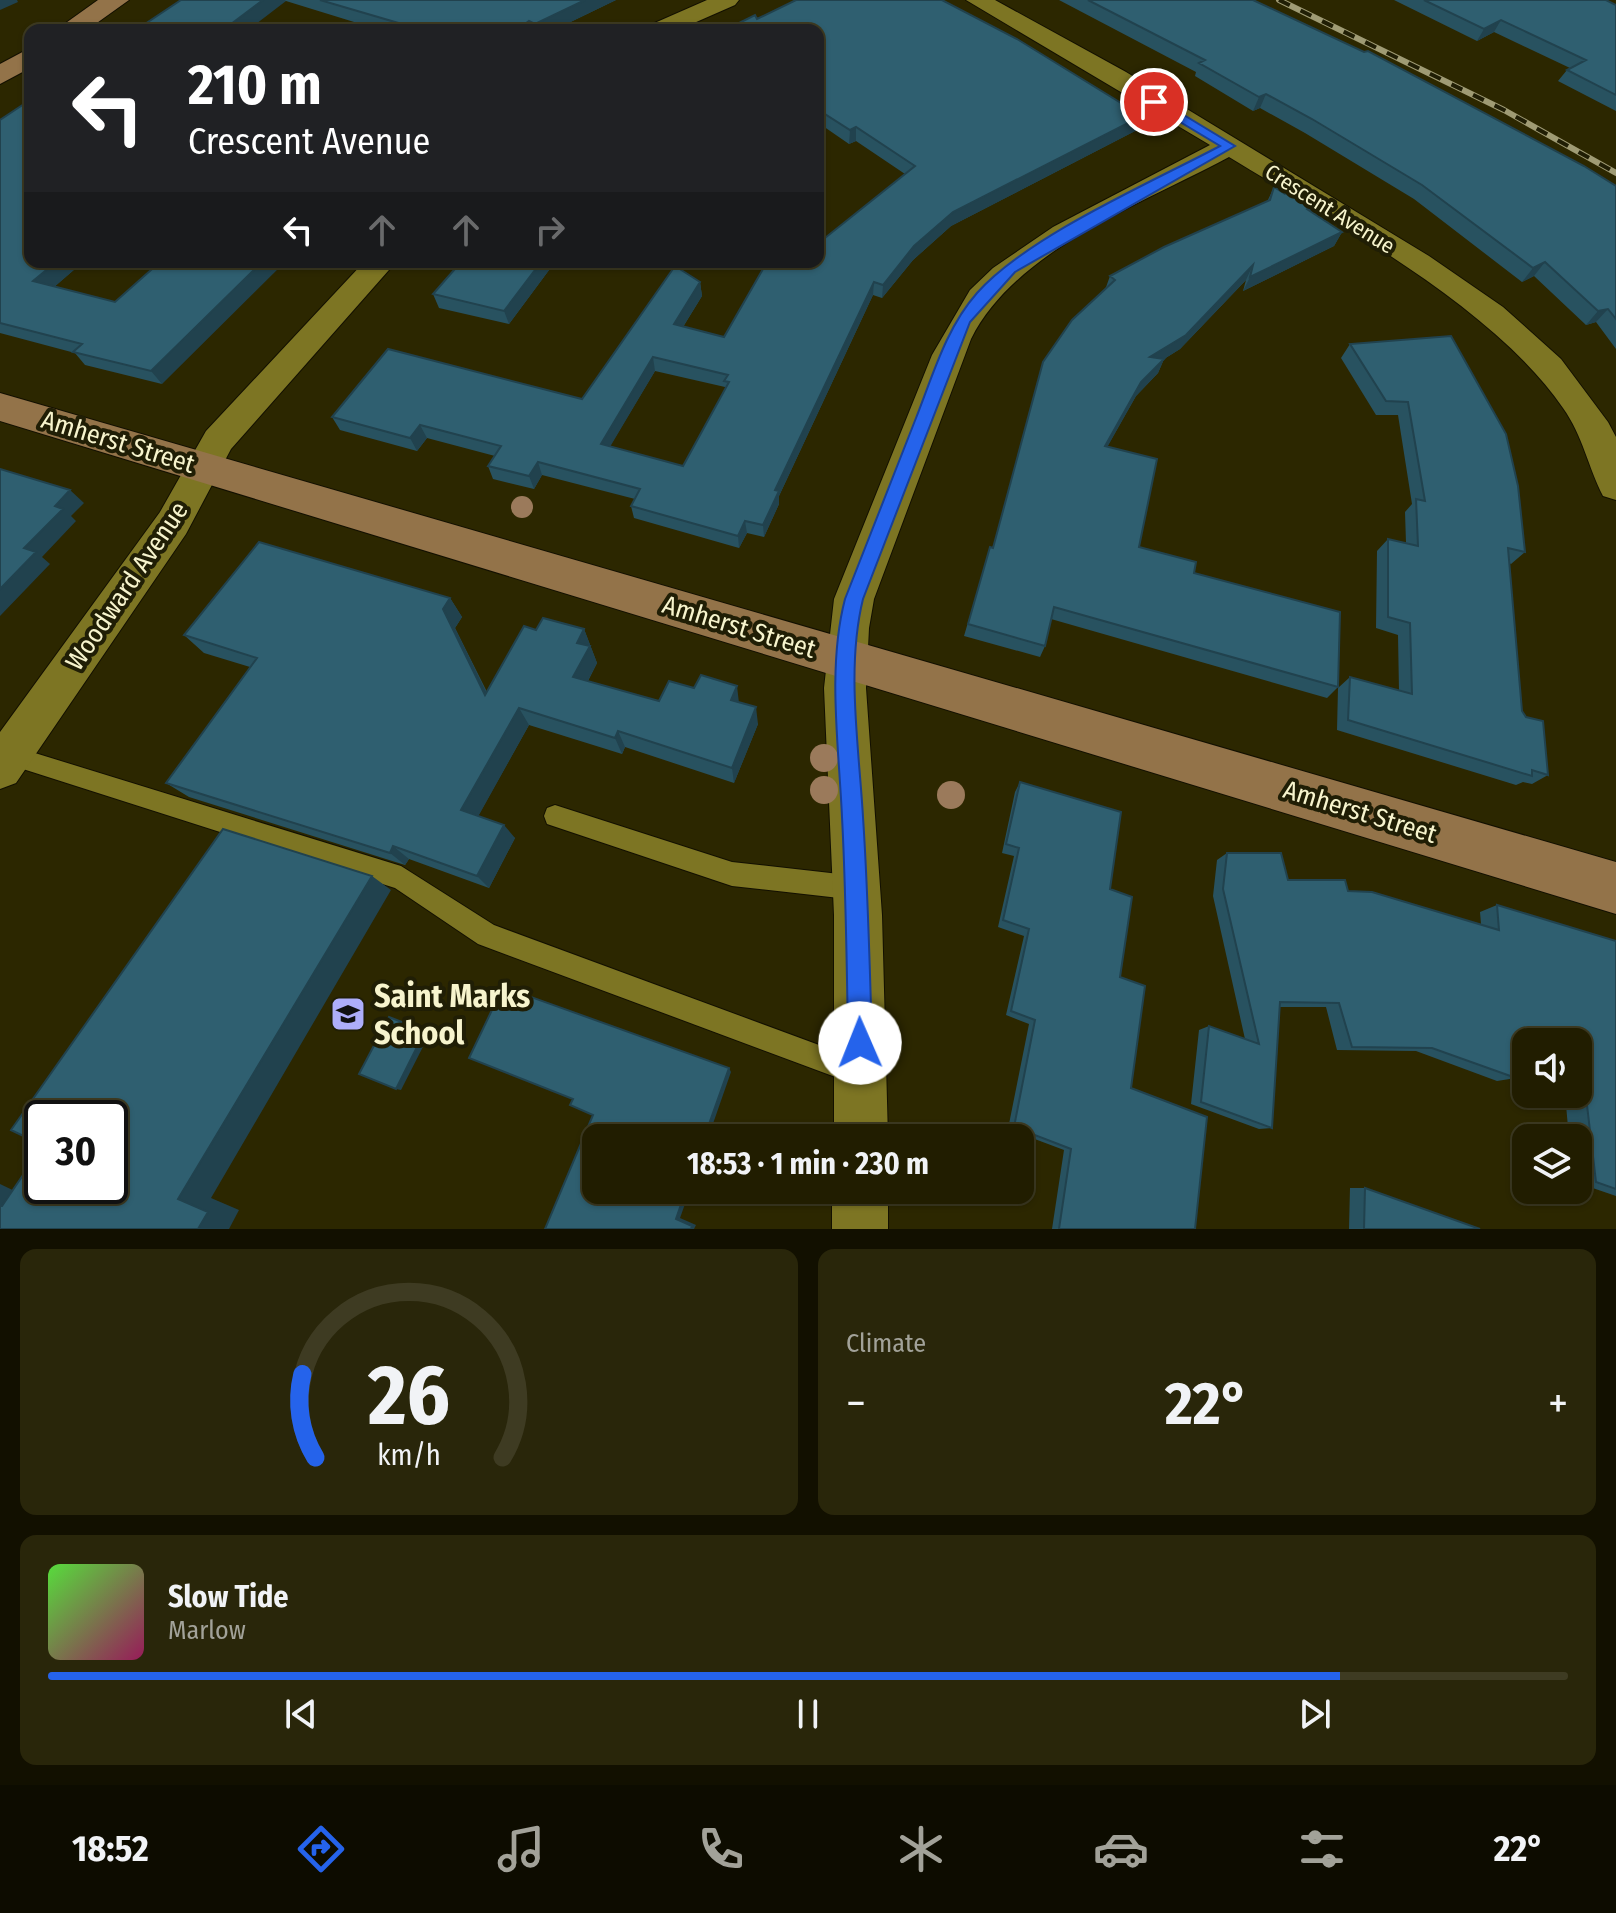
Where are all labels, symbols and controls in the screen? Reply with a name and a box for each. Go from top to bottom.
text: 210 m [188,52,322,119]
icon: left [56,56,160,160]
pin [1120,68,1188,136]
icon: arrive [1132,80,1176,124]
text: Crescent Avenue [188,120,430,164]
street label: Crescent Avenue [1260,158,1400,260]
icon: left [276,208,320,252]
icon: ahead [360,208,404,252]
icon: ahead [444,208,488,252]
icon: right [528,208,572,252]
street label: Amherst Street [38,404,199,480]
street label: Woodward Avenue [59,496,195,676]
street label: Amherst Street [659,589,820,665]
street label: Amherst Street [1280,774,1441,850]
place label: Saint Marks School [374,977,530,1052]
school or university icon: Saint Marks School [329,995,367,1033]
position arrow [818,1001,902,1085]
map controls [1512,1028,1592,1204]
button: sound [1512,1028,1592,1108]
speed limit sign: 30 [24,1100,128,1204]
button: layers [1512,1124,1592,1204]
text: 18:53 · 1 min · 230 m [687,1146,929,1182]
text: Climate [846,1328,926,1359]
text: 26 [367,1346,450,1446]
text: 22° [1165,1368,1249,1440]
text: − [846,1377,866,1430]
text: + [1548,1377,1568,1430]
text: km/h [377,1438,441,1473]
text: Slow Tide [168,1579,289,1615]
text: Marlow [168,1615,246,1646]
icon: previous [279,1692,323,1736]
icon: pause [786,1692,830,1736]
icon: next [1293,1692,1337,1736]
icon: directions [293,1821,349,1877]
icon: music [493,1821,549,1877]
icon: phone [693,1821,749,1877]
icon: climate [893,1821,949,1877]
icon: car [1093,1821,1149,1877]
icon: filters [1294,1821,1350,1877]
text: 18:52 [72,1827,149,1871]
text: 22° [1494,1827,1544,1871]

